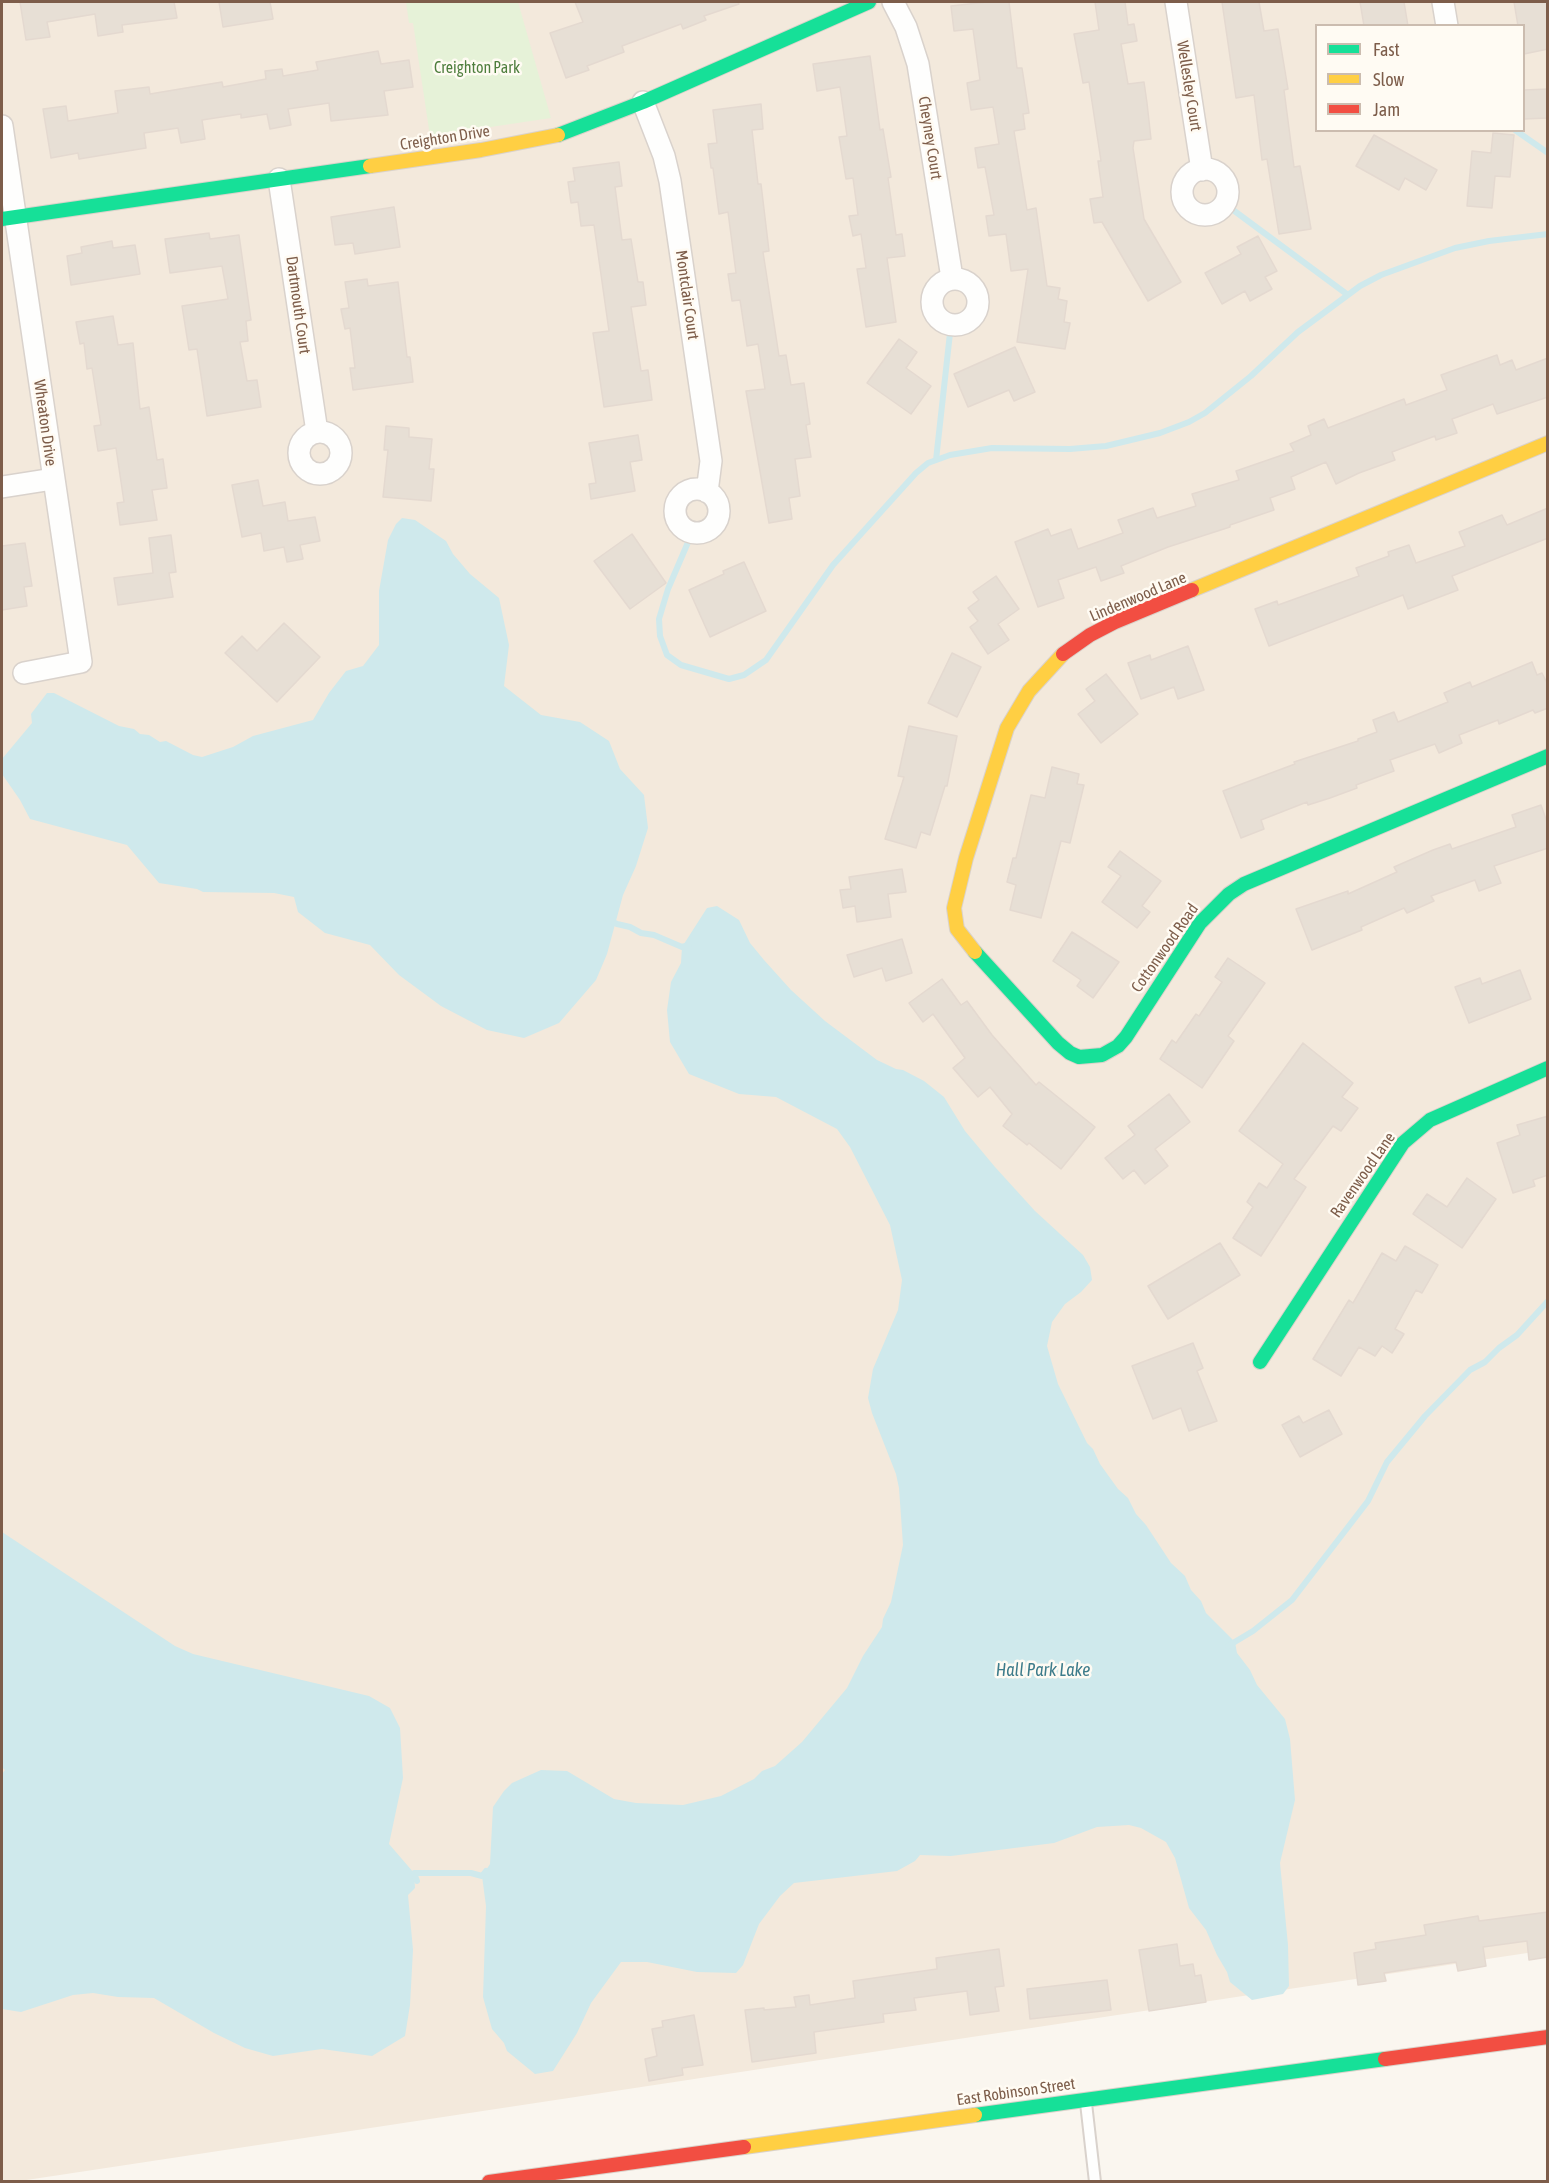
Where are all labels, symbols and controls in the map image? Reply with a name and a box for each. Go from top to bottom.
legend [1315,24,1525,132]
street label: Wellesley Court [1172,39,1206,133]
text: Fast [1373,39,1400,60]
park label: Creighton Park [434,58,520,78]
text: Slow [1373,69,1404,90]
street label: Cheyney Court [914,95,946,181]
text: Jam [1373,99,1400,120]
street label: Creighton Drive [399,121,491,155]
street label: Montclair Court [671,249,703,341]
street label: Dartmouth Court [282,255,314,355]
street label: Wheaton Drive [29,379,61,467]
street label: Lindenwood Lane [1087,568,1189,626]
street label: Cottonwood Road [1127,900,1203,996]
street label: Ravenwood Lane [1327,1129,1399,1221]
water label: Hall Park Lake [996,1659,1090,1681]
street label: East Robinson Street [956,2074,1076,2110]

